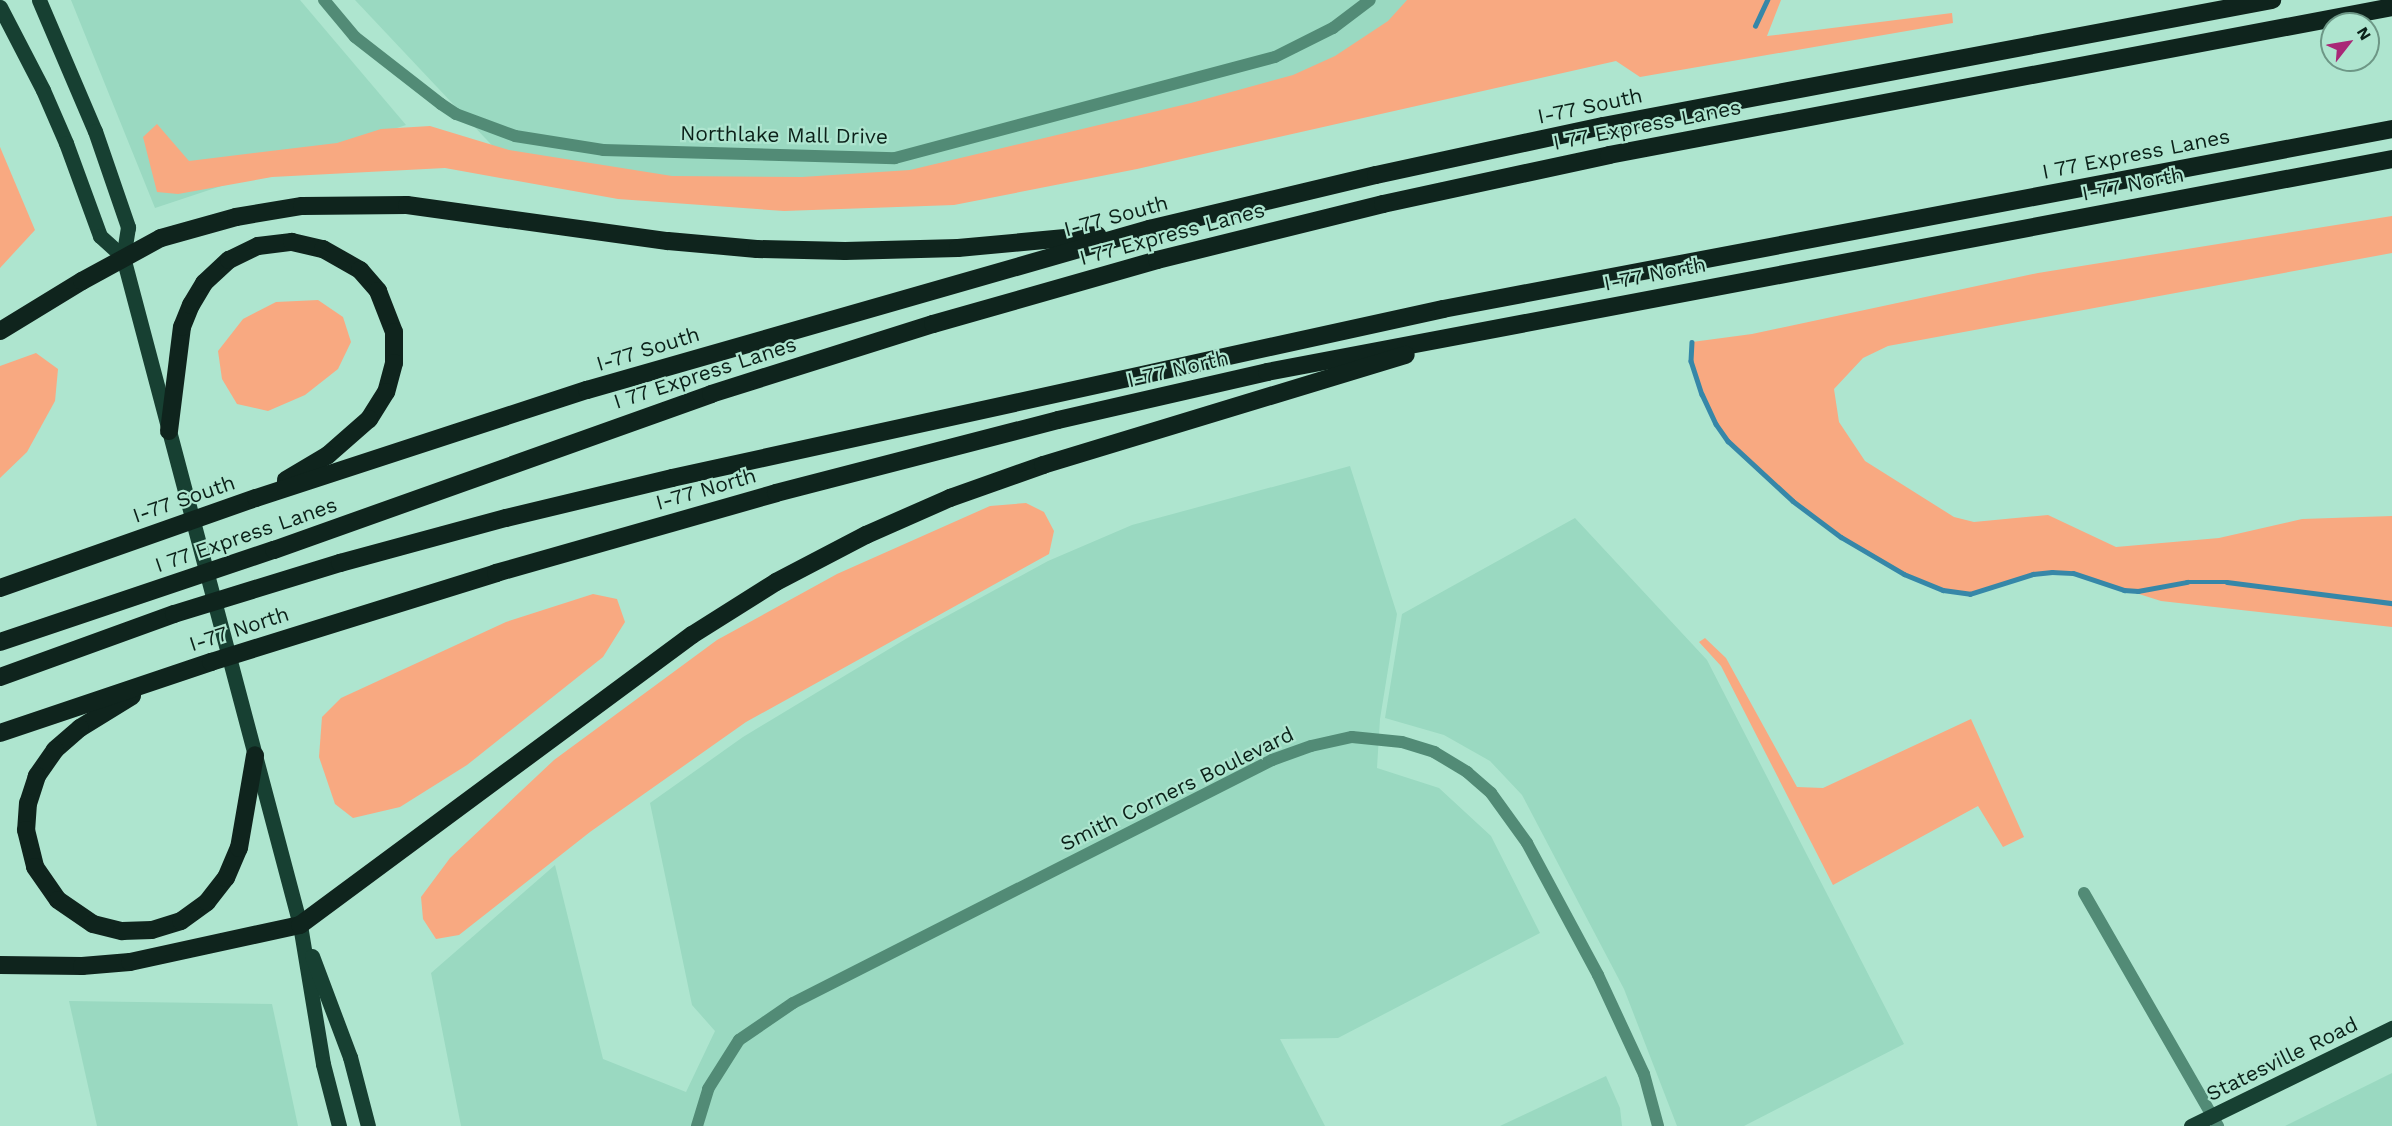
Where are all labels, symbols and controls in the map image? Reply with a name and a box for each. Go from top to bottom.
north arrow [2320,12,2380,72]
text: N [2353,24,2375,43]
street label: I-77 South [1535,83,1645,129]
street label: I 77 Express Lanes [1550,94,1744,156]
street label: Northlake Mall Drive [679,121,889,149]
street label: I 77 Express Lanes [2039,123,2233,185]
street label: I-77 North [2080,162,2186,206]
street label: I-77 South [1061,190,1171,242]
street label: I 77 Express Lanes [1076,197,1268,271]
street label: I-77 North [1602,252,1708,296]
street label: I-77 South [593,321,703,377]
street label: I 77 Express Lanes [610,331,800,415]
street label: I-77 North [1125,345,1231,393]
street label: I-77 North [653,463,759,515]
street label: I-77 South [129,470,239,528]
street label: I 77 Express Lanes [151,492,341,578]
street label: I-77 North [186,601,292,657]
street label: Smith Corners Boulevard [1056,721,1298,857]
street label: Statesville Road [2202,1011,2362,1107]

